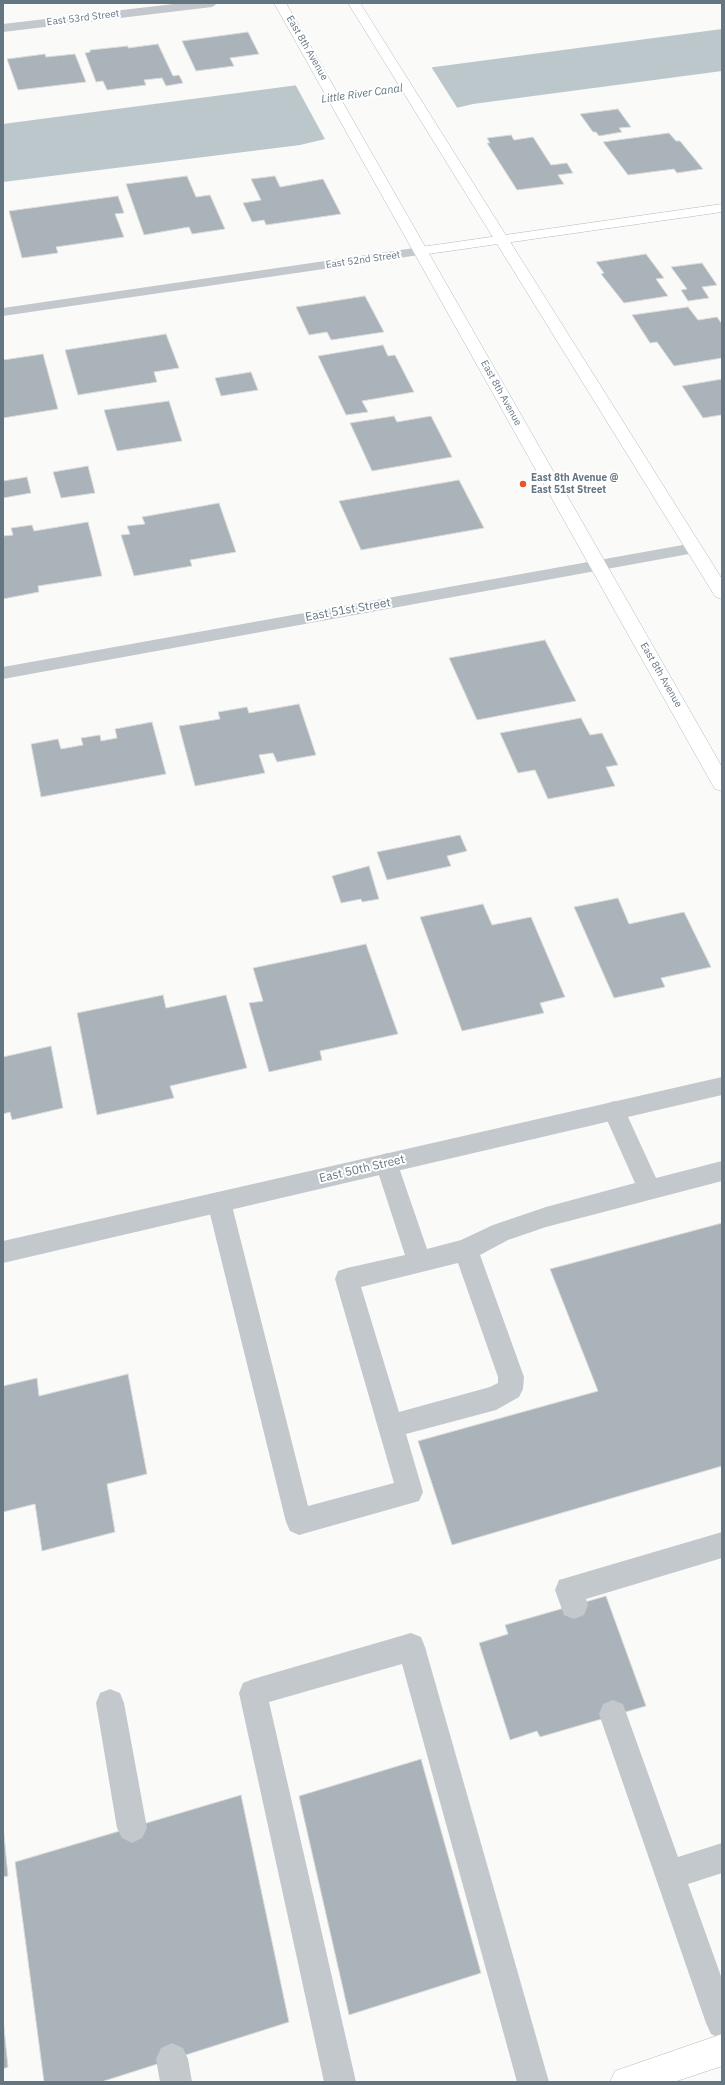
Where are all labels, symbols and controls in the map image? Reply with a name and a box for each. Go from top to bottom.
street label: East 53rd Street [46,8,120,28]
street label: East 8th Avenue [284,13,330,83]
water label: Little River Canal [320,82,404,106]
street label: East 52nd Street [325,249,401,271]
street label: East 8th Avenue [478,358,524,428]
place label: East 8th Avenue @ East 51st Street [531,472,618,496]
marker: East 8th Avenue @ East 51st Street [518,479,528,489]
street label: East 51st Street [304,595,392,625]
street label: East 8th Avenue [638,640,684,710]
street label: East 50th Street [318,1152,406,1186]

